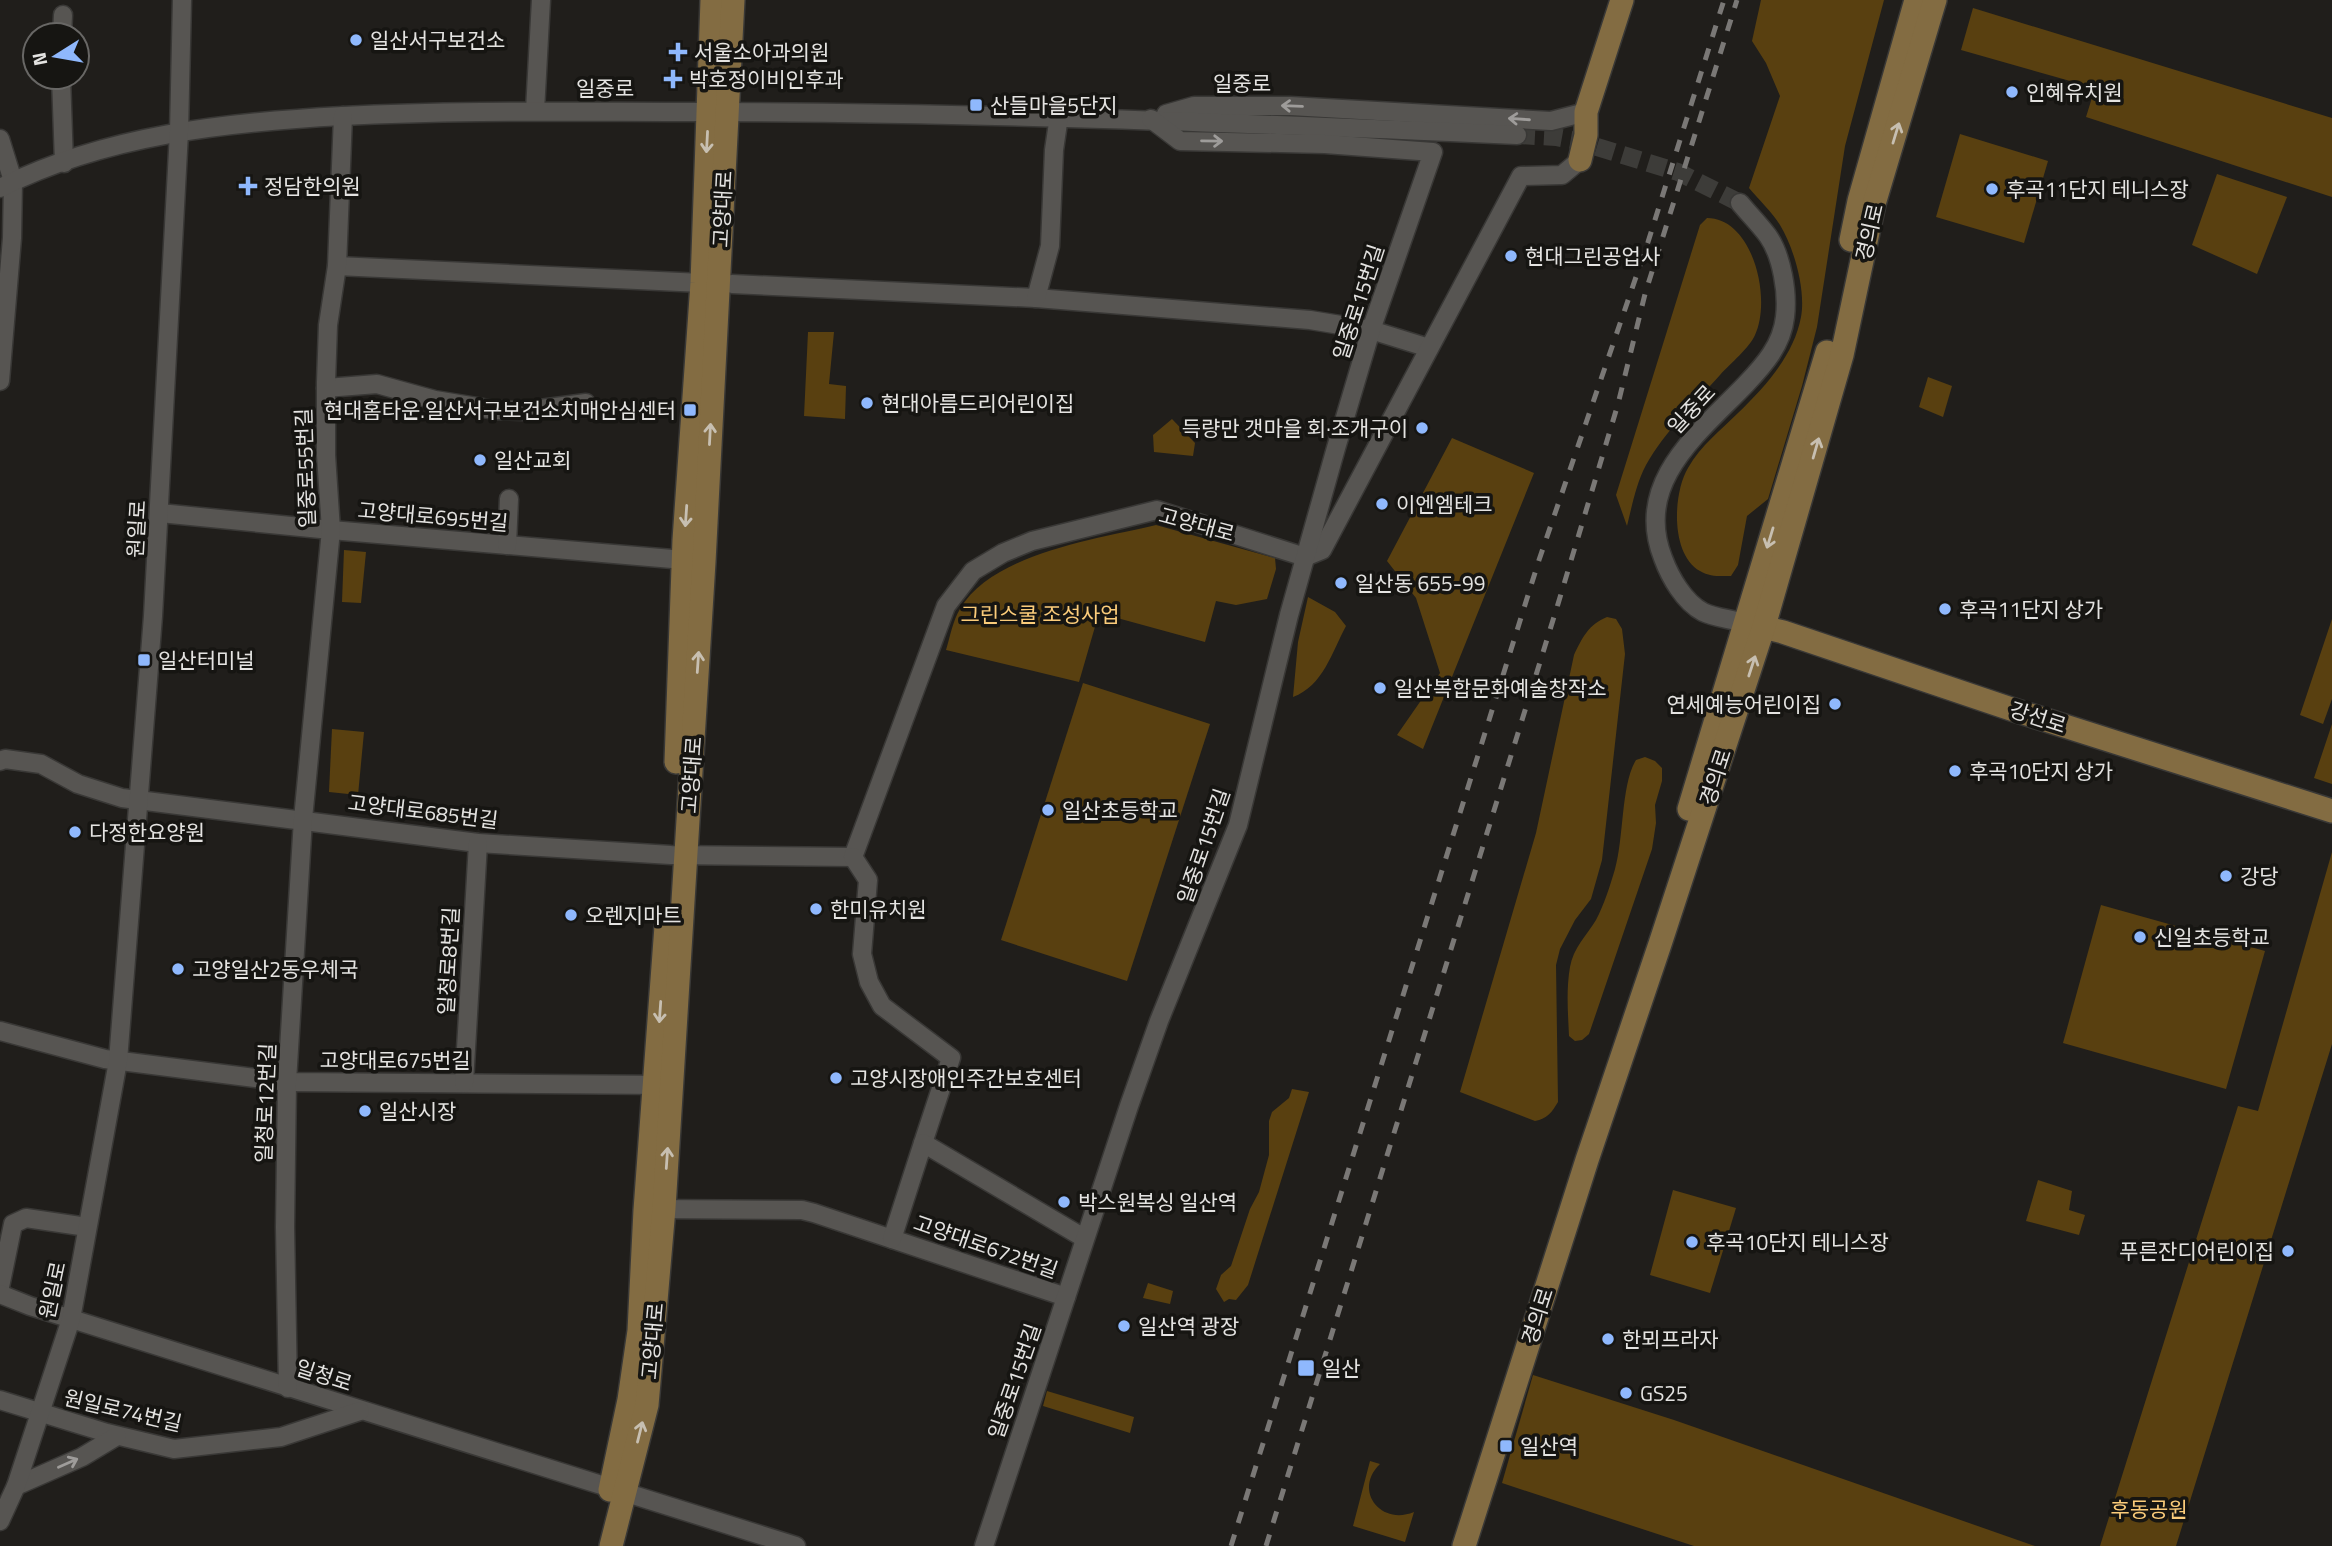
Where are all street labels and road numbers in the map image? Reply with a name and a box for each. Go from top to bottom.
street label: 일중로 [1213,67,1271,99]
street label: 일중로 [576,72,634,104]
street label: 고양대로 [704,170,740,248]
street label: 경의로 [1847,200,1891,264]
street label: 일중로15번길 [1324,240,1392,364]
street label: 일중로 [1660,377,1722,441]
street label: 일중로55번길 [287,407,323,529]
street label: 고양대로695번길 [356,493,510,539]
street label: 원일로 [119,499,153,559]
street label: 고양대로 [1156,499,1238,549]
street label: 강선로 [2005,693,2071,741]
street label: 고양대로 [672,735,710,815]
street label: 경의로 [1691,744,1739,810]
street label: 일중로15번길 [1168,784,1238,908]
street label: 고양대로685번길 [346,786,500,836]
street label: 일청로8번길 [429,906,467,1016]
street label: 일청로12번길 [247,1042,283,1164]
street label: 고양대로675번길 [319,1044,471,1076]
street label: 고양대로672번길 [909,1206,1063,1286]
street label: 원일로 [30,1258,74,1322]
street label: 경의로 [1513,1283,1561,1349]
street label: 고양대로 [633,1301,671,1381]
street label: 일중로15번길 [979,1319,1049,1443]
street label: 일청로 [291,1351,357,1399]
street label: 원일로74번길 [61,1381,185,1439]

